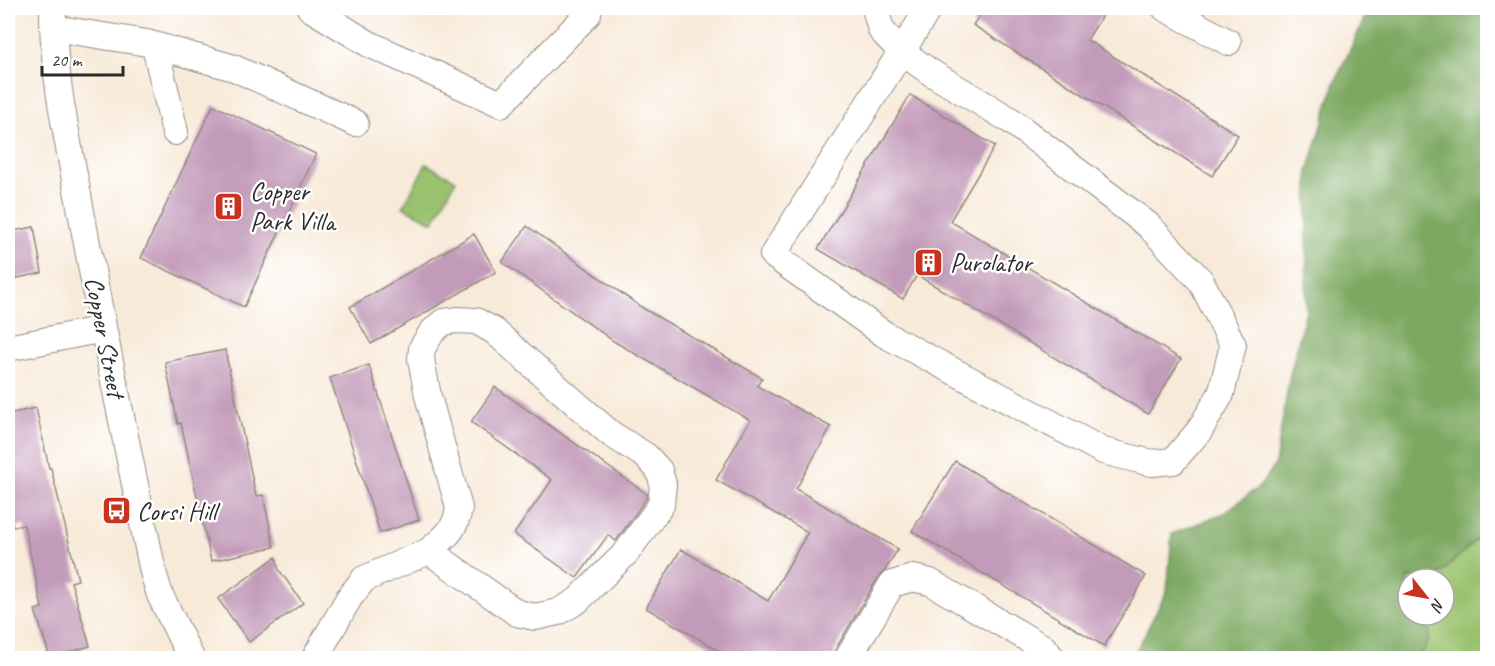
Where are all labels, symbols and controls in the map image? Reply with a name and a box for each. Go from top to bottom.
scale bar [42,39,123,77]
text: 20 m [51,49,84,71]
place label: Copper Park Villa [250,175,337,238]
building icon: Copper Park Villa [213,190,245,222]
building icon: Purolator [913,246,945,278]
place label: Purolator [950,246,1034,279]
street label: Copper Street [77,274,133,403]
bus stop icon: Corsi Hill [100,495,132,527]
place label: Corsi Hill [137,495,221,528]
north arrow [1396,567,1456,627]
text: N [1425,595,1449,616]

